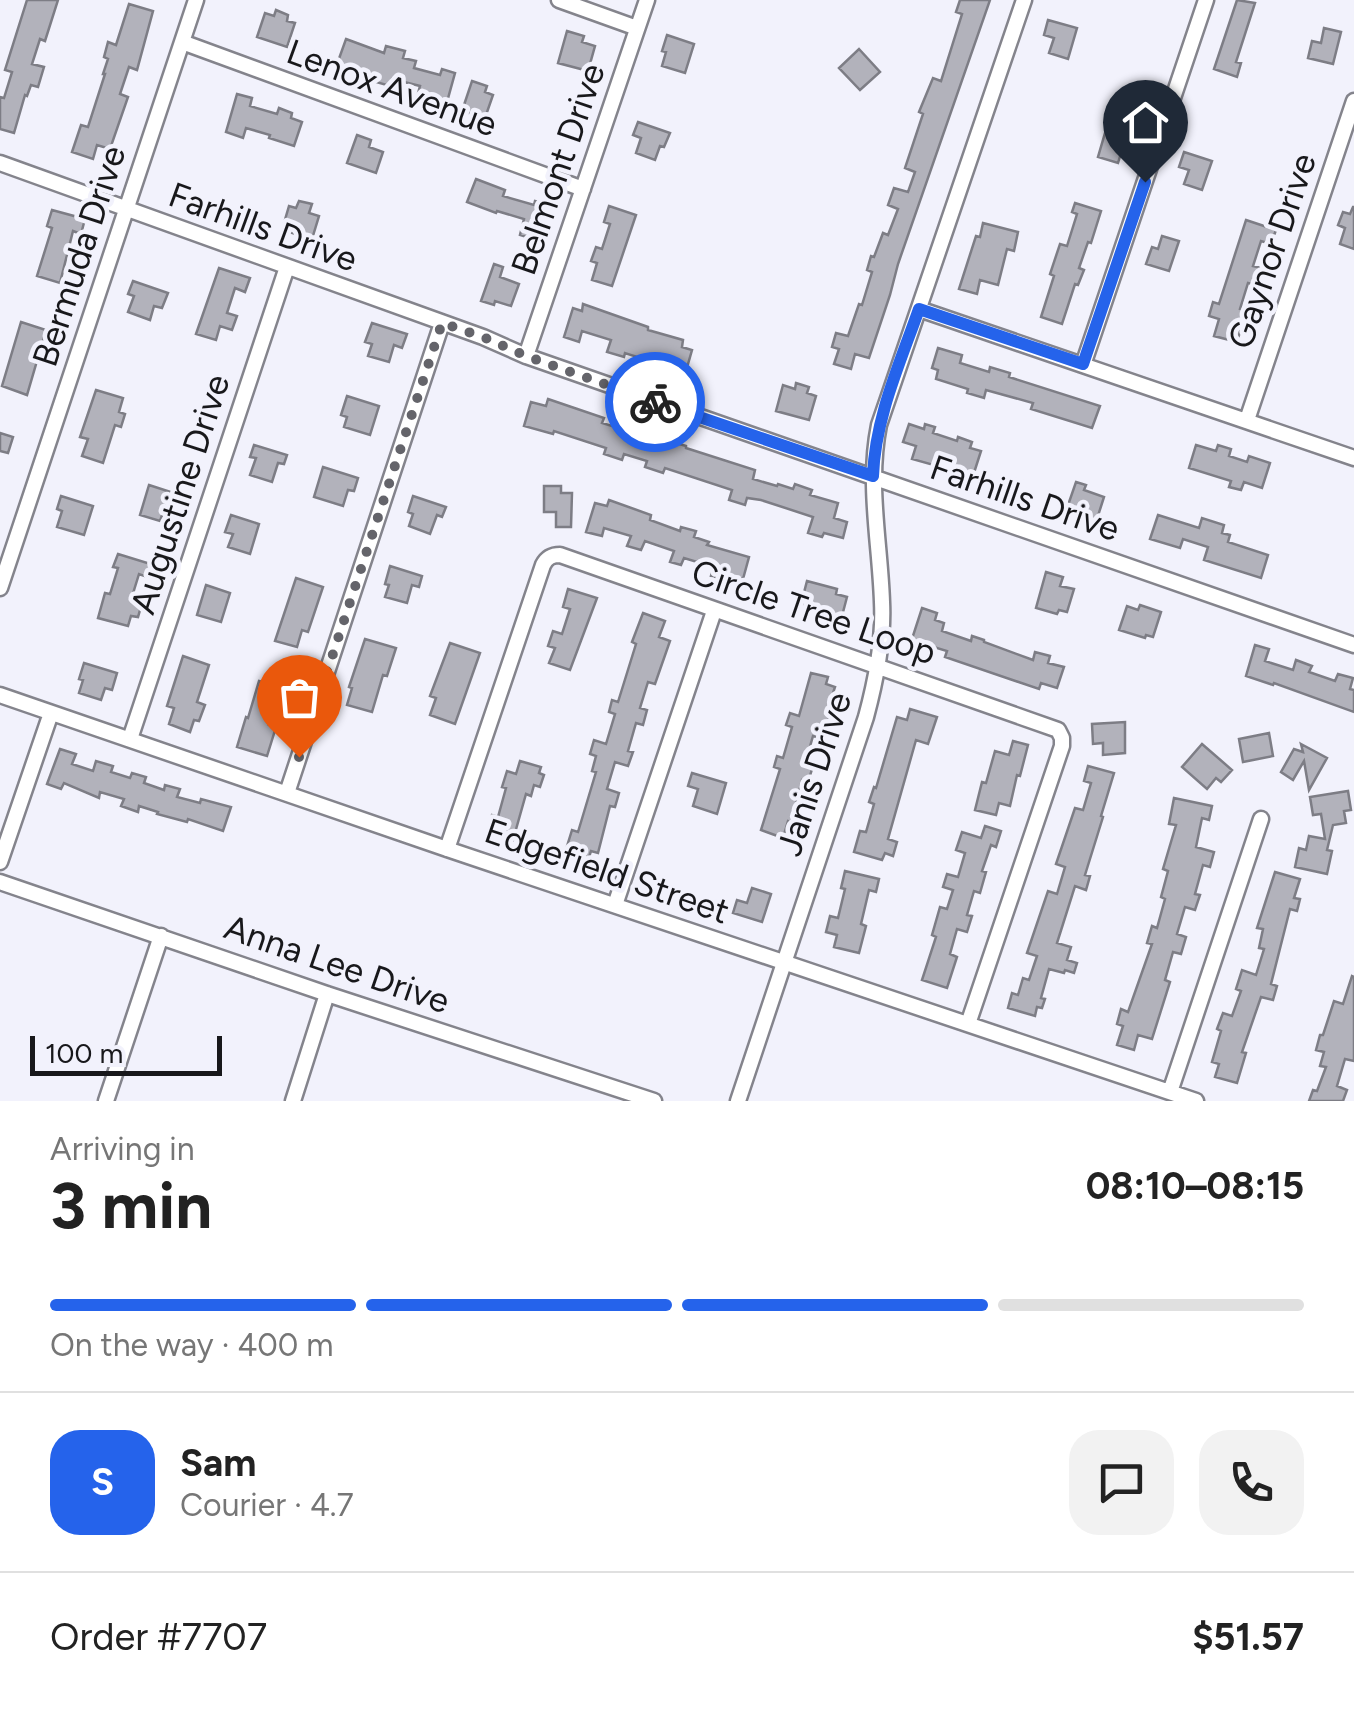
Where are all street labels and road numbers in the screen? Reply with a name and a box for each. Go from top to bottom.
street label: Lenox Avenue [281,31,503,145]
street label: Belmont Drive [502,58,614,280]
street label: Bermuda Drive [24,140,134,372]
street label: Gaynor Drive [1219,148,1325,354]
street label: Farhills Drive [163,174,363,280]
street label: Augustine Drive [122,369,238,619]
street label: Farhills Drive [925,446,1125,550]
street label: Circle Tree Loop [686,551,942,673]
street label: Janis Drive [768,687,860,861]
street label: Edgefield Street [479,809,735,933]
street label: Anna Lee Drive [219,906,455,1022]

